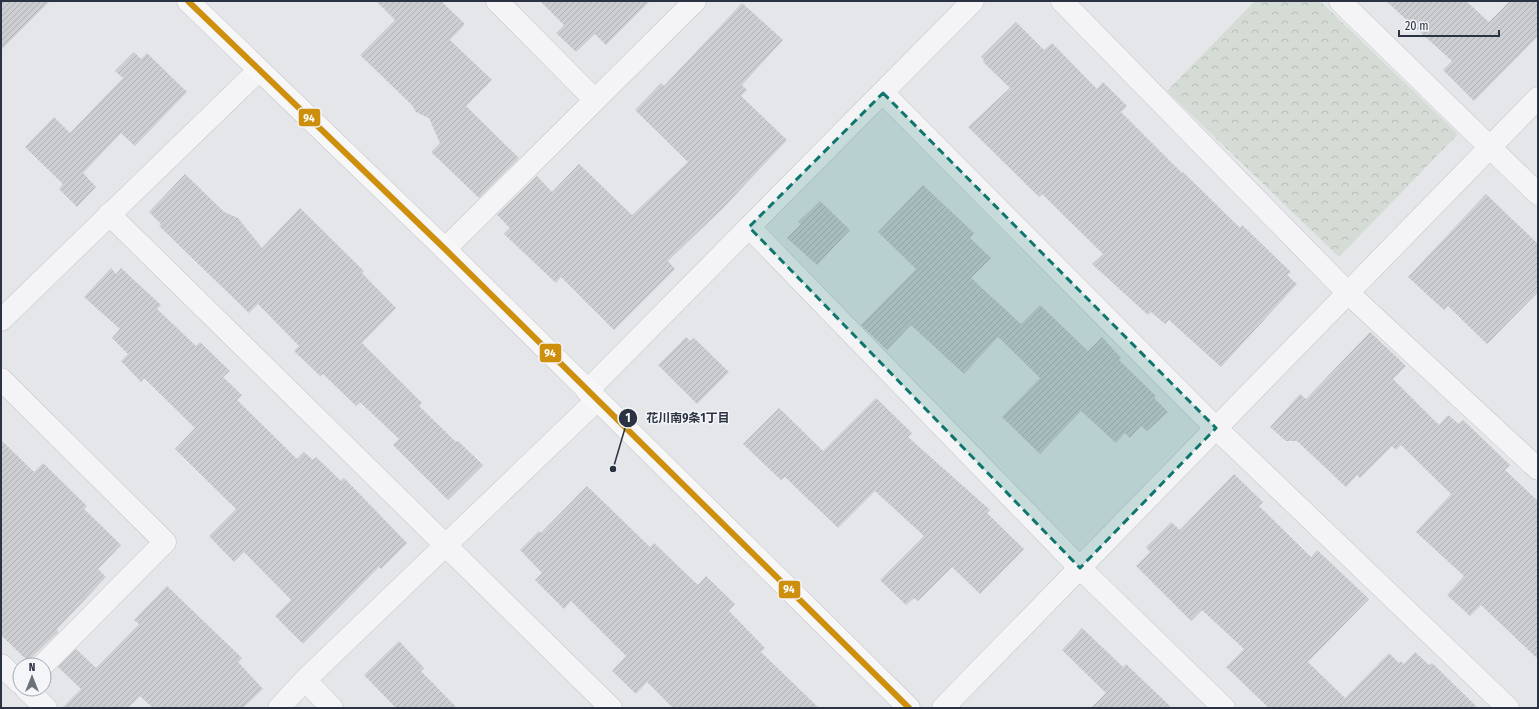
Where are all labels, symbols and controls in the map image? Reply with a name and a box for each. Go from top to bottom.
scale bar [1399,12,1499,38]
text: 20 m [1405,19,1429,33]
line badge: 94 [298,108,321,127]
text: 94 [303,112,315,125]
line badge: 94 [539,343,562,363]
text: 94 [544,347,556,360]
callout: 花川南9条1丁目 [618,406,737,430]
text: 1 [625,411,631,425]
text: 花川南9条1丁目 [646,411,730,425]
line badge: 94 [778,580,801,599]
text: 94 [783,583,795,596]
north arrow [12,657,52,697]
text: N [29,661,35,674]

